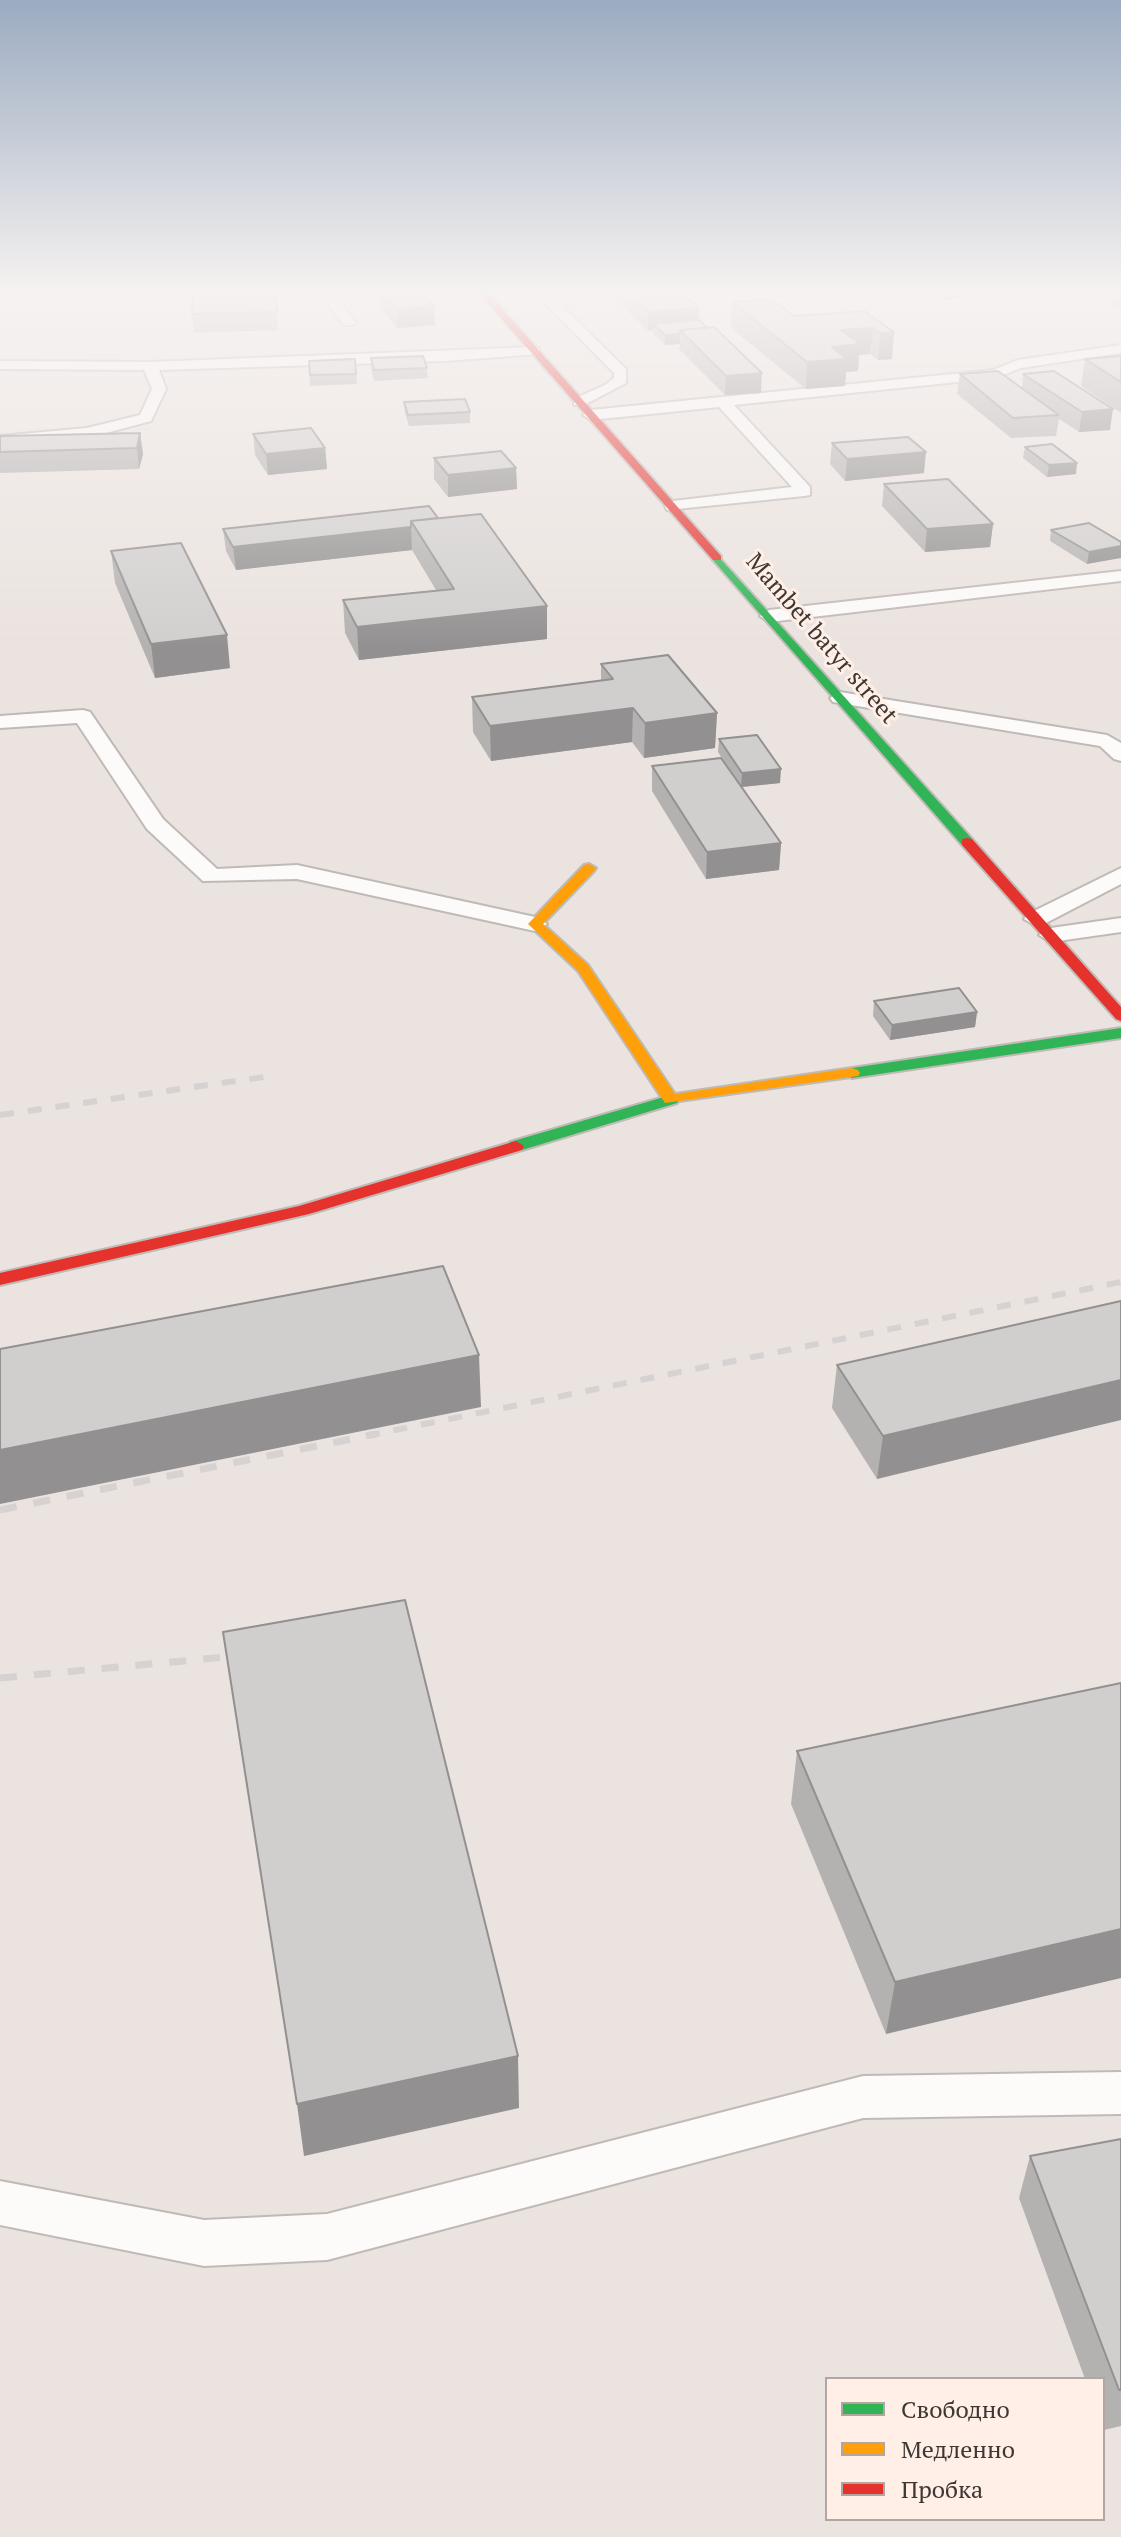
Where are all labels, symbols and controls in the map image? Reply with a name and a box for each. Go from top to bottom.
street label: Mambet batyr street [739,548,903,730]
legend [825,2377,1105,2521]
text: Свободно [901,2393,1010,2425]
text: Медленно [901,2433,1015,2465]
text: Пробка [901,2473,983,2505]

